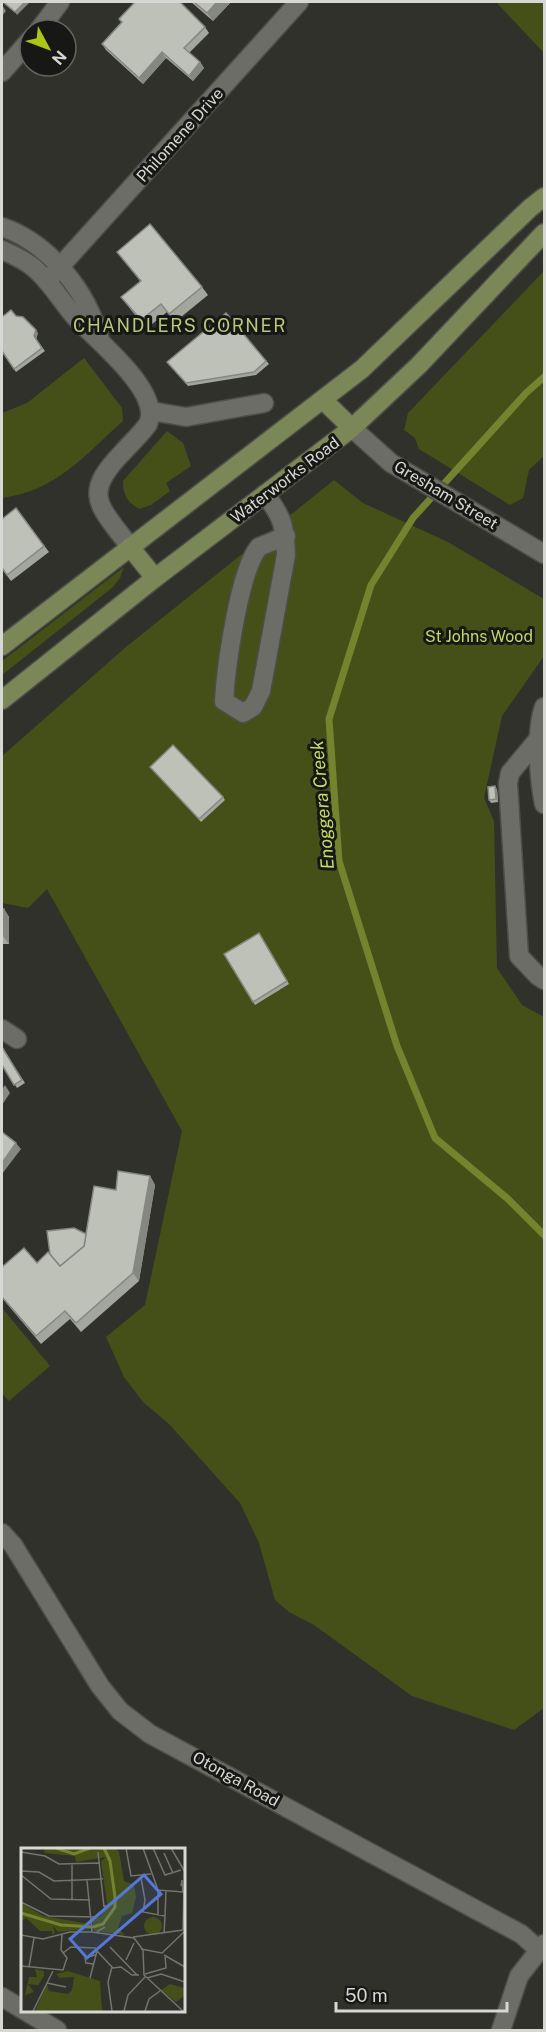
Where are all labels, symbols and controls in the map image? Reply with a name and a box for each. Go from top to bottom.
north arrow [18,18,78,78]
text: N [48,47,70,68]
street label: Philomene Drive [133,84,227,186]
district label: CHANDLERS CORNER [73,315,287,336]
street label: Waterworks Road [227,433,343,527]
street label: Gresham Street [391,457,501,533]
park label: St Johns Wood [425,627,533,646]
water label: Enoggera Creek [306,739,338,870]
street label: Otonga Road [189,1747,283,1811]
inset map [21,1848,184,2011]
scale bar [336,1975,507,2013]
text: 50 m [345,1985,388,2006]

